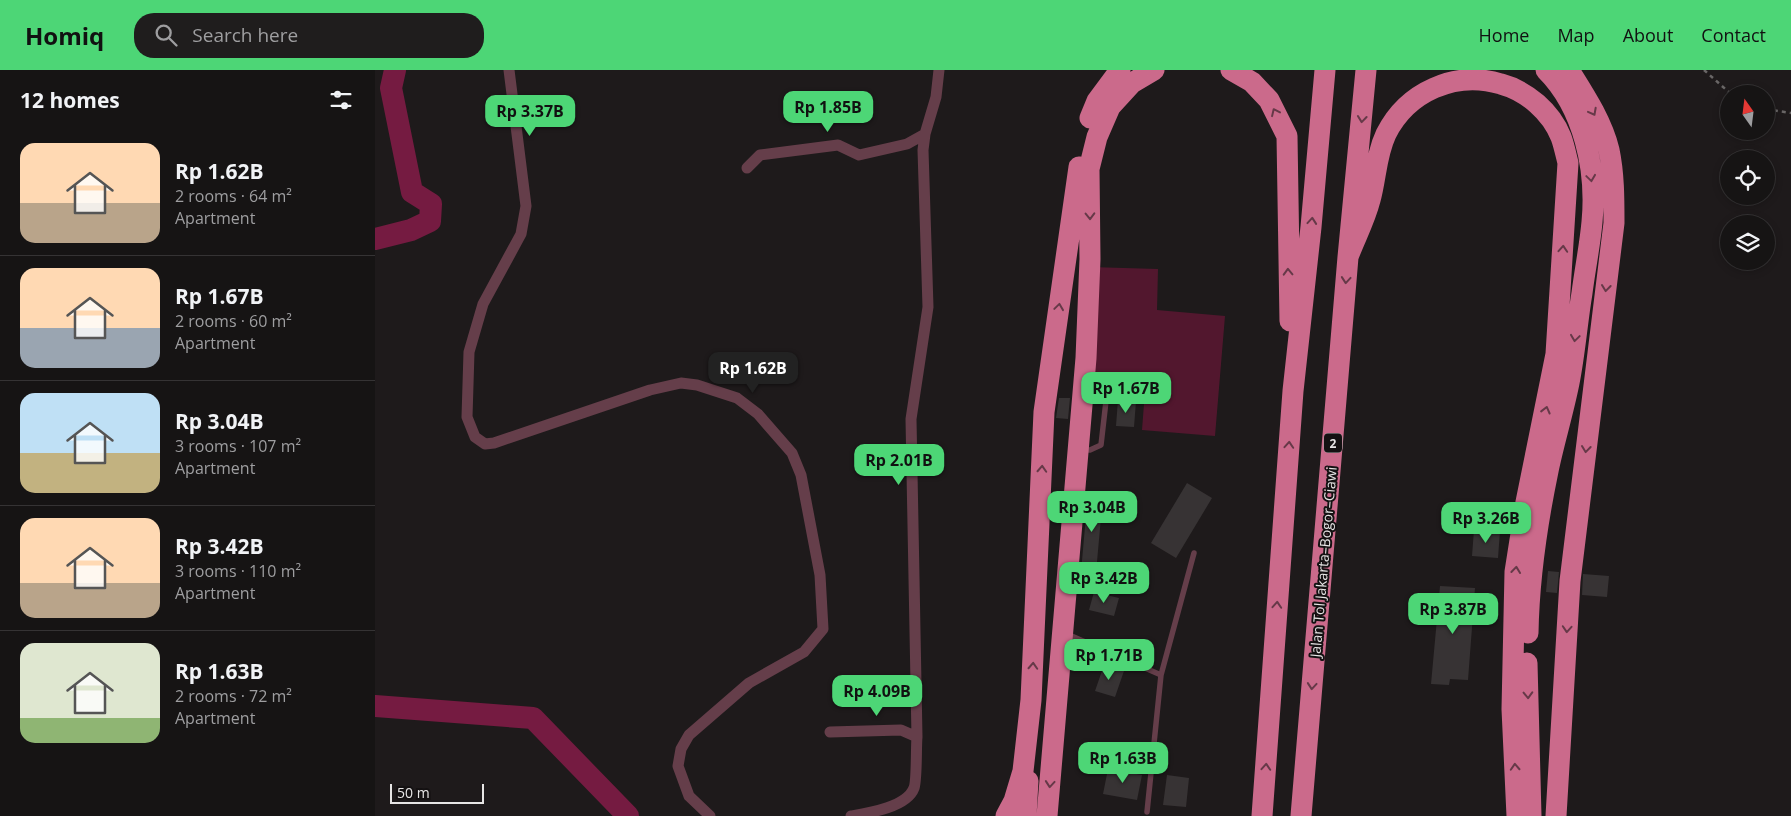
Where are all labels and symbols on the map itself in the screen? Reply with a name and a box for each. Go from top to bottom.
north arrow [1720,85,1775,140]
pin: Rp 1.85B [776,90,880,133]
pin: Rp 3.37B [478,94,582,137]
one-way arrow [1587,107,1597,116]
one-way arrow [1271,108,1281,117]
one-way arrow [1356,115,1367,123]
one-way arrow [1586,173,1596,182]
one-way arrow [1084,213,1095,221]
one-way arrow [1306,216,1317,224]
one-way arrow [1557,245,1568,253]
one-way arrow [1283,268,1294,276]
one-way arrow [1341,277,1352,285]
one-way arrow [1601,284,1612,292]
one-way arrow [1053,303,1064,311]
one-way arrow [1570,335,1581,343]
pin: Rp 1.62B [701,352,805,394]
pin: Rp 1.67B [1074,372,1178,414]
one-way arrow [1540,406,1551,415]
road number: 2 [1324,433,1342,452]
one-way arrow [1283,441,1294,449]
pin: Rp 2.01B [847,444,951,486]
one-way arrow [1581,446,1592,454]
one-way arrow [1036,464,1047,472]
street label: Jalan Tol Jakarta–Bogor–Ciawi [1305,466,1341,660]
pin: Rp 3.04B [1040,490,1144,533]
pin: Rp 3.26B [1434,502,1538,544]
pin: Rp 3.42B [1052,562,1156,604]
one-way arrow [1510,566,1521,574]
pin: Rp 3.87B [1401,592,1505,635]
one-way arrow [1272,601,1283,609]
one-way arrow [1562,626,1573,634]
pin: Rp 1.71B [1057,638,1161,681]
one-way arrow [1027,662,1038,670]
pin: Rp 4.09B [825,674,929,717]
one-way arrow [1307,683,1318,691]
one-way arrow [1522,691,1533,699]
pin: Rp 1.63B [1071,742,1175,784]
one-way arrow [1260,763,1271,771]
one-way arrow [1510,763,1520,771]
scale bar [390,781,484,804]
one-way arrow [1045,781,1056,789]

